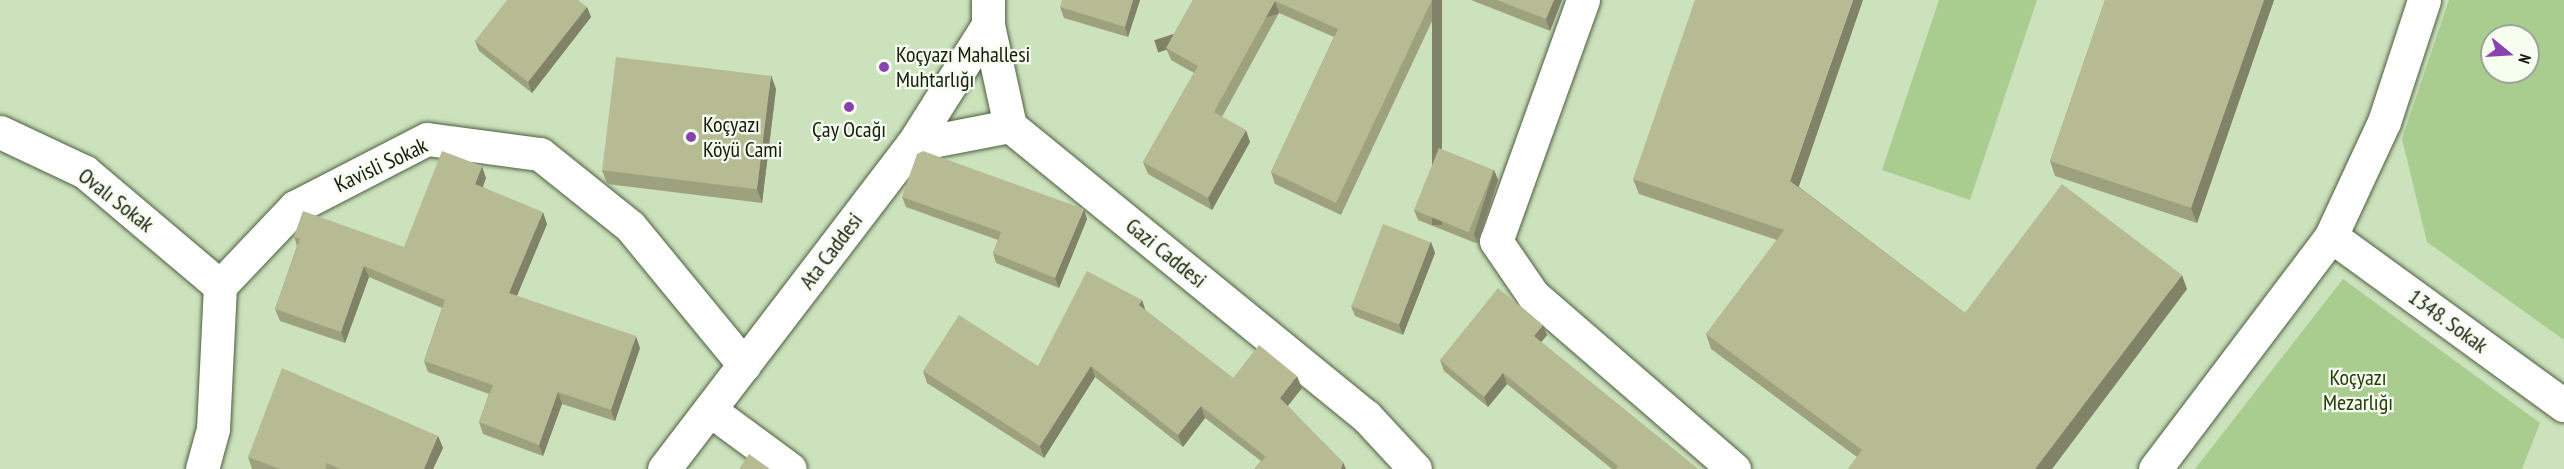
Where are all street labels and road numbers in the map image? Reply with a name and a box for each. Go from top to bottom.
street label: Kavisli Sokak [330,132,432,198]
street label: Ovalı Sokak [73,162,159,238]
street label: Ata Caddesi [794,208,868,294]
street label: Gazi Caddesi [1120,213,1212,293]
street label: 1348. Sokak [2403,283,2493,359]

